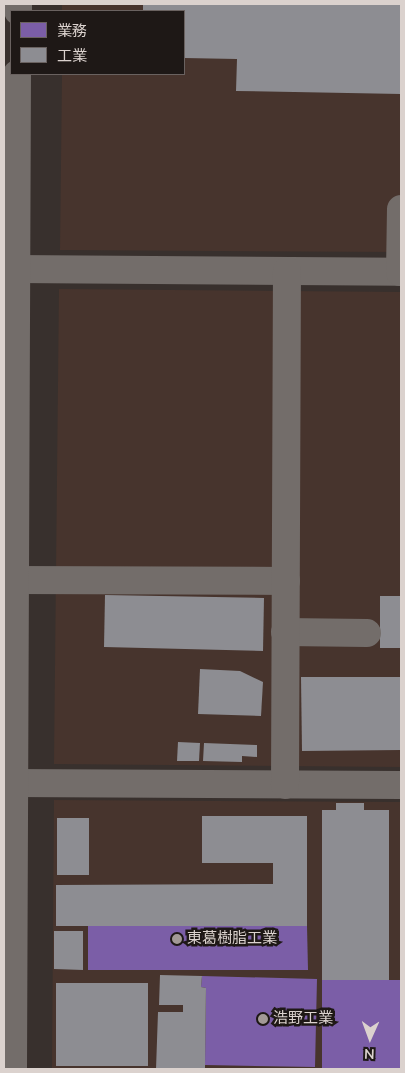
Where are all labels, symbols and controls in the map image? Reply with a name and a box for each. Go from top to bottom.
legend [10,10,185,75]
text: 業務 [57,21,87,41]
text: 工業 [57,46,87,66]
place label: 東葛樹脂工業 [187,930,277,948]
marker: 東葛樹脂工業 [171,933,183,945]
place label: 浩野工業 [273,1010,333,1028]
marker: 浩野工業 [257,1013,269,1025]
north arrow [345,1013,395,1063]
text: N [364,1044,375,1063]

